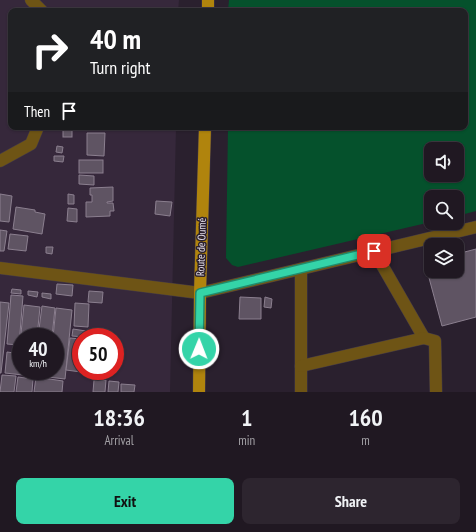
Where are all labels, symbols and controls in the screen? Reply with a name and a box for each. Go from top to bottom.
text: 40 m [90,20,141,57]
icon: right [24,24,76,76]
text: Turn right [90,56,150,79]
icon: arrive [58,100,80,122]
text: Then [24,102,50,121]
map controls [424,142,464,278]
button: sound [424,142,464,182]
button: search [424,190,464,230]
street label: Route de Oumé [193,217,209,276]
pin [357,234,391,268]
button: layers [424,238,464,278]
icon: arrive [363,240,385,262]
speed limit sign: 50 [72,328,124,380]
position arrow [178,328,220,370]
text: 40 [28,336,48,362]
text: km/h [29,357,47,370]
text: 18:36 [93,402,145,433]
text: 1 [241,402,252,433]
text: 160 [348,402,383,433]
text: Arrival [104,432,134,449]
text: min [238,432,255,449]
text: m [361,432,370,449]
button: Exit [16,478,234,524]
button: Share [242,478,460,524]

